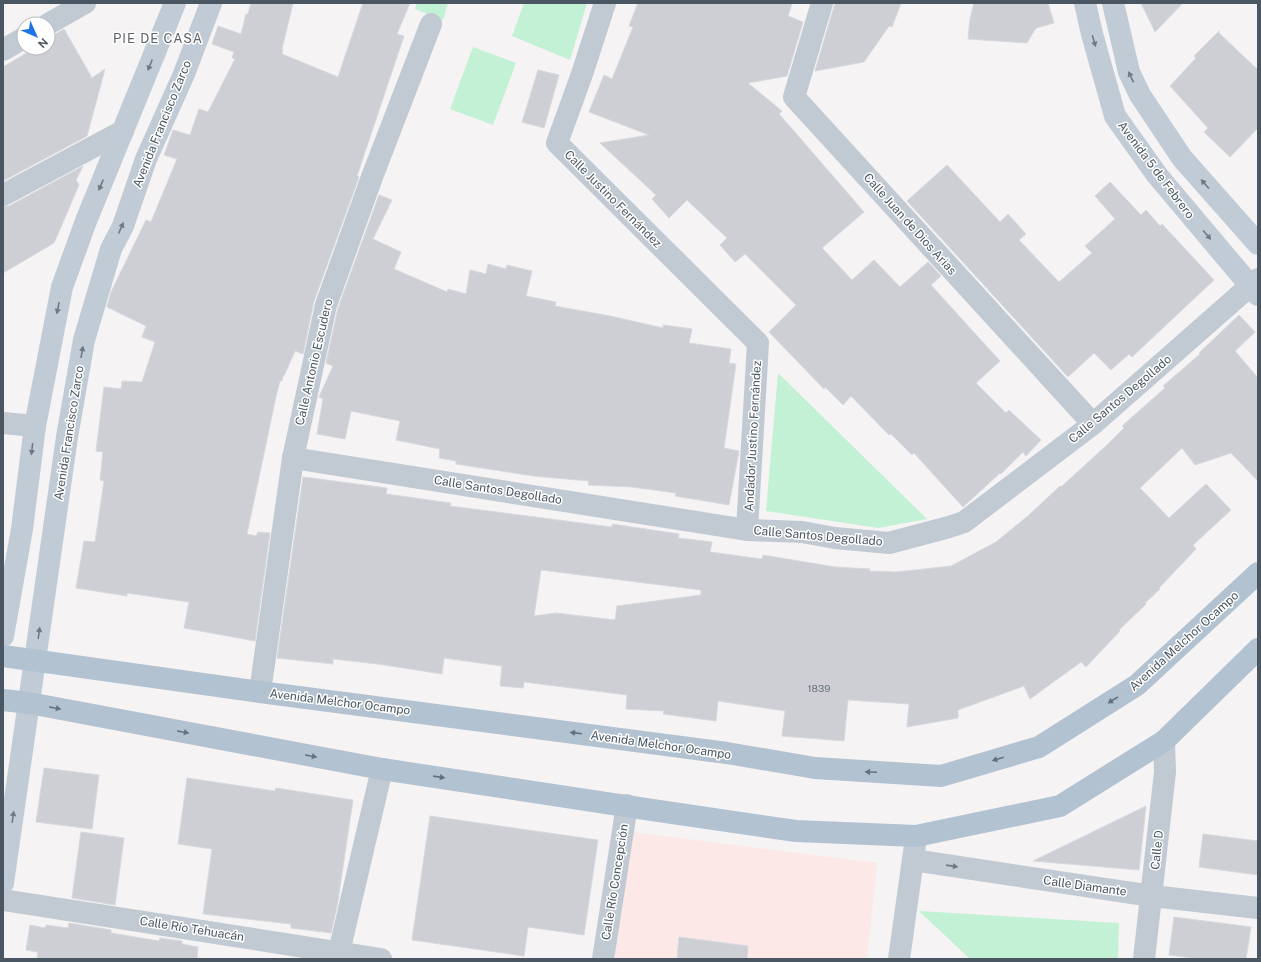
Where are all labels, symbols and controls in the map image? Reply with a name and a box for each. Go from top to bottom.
north arrow [16,16,56,56]
district label: PIE DE CASA [113,31,203,46]
one-way arrow [1091,35,1097,47]
text: N [36,36,50,50]
street label: Avenida Francisco Zarco [130,58,194,190]
one-way arrow [147,60,153,72]
one-way arrow [1128,71,1134,82]
street label: Avenida 5 de Febrero [1115,119,1197,222]
street label: Calle Justino Fernández [562,148,665,251]
street label: Calle Juan de Dios Arias [861,170,959,278]
one-way arrow [1200,178,1209,189]
one-way arrow [97,180,103,192]
one-way arrow [118,223,124,234]
one-way arrow [1202,229,1211,240]
street label: Calle Antonio Escudero [293,297,335,427]
one-way arrow [55,302,61,314]
one-way arrow [79,346,85,358]
street label: Calle Santos Degollado [1066,352,1174,446]
street label: Andador Justino Fernández [742,360,764,512]
street label: Avenida Francisco Zarco [51,364,87,501]
one-way arrow [29,443,35,456]
street label: Calle Santos Degollado [433,473,563,507]
street label: Calle Santos Degollado [753,523,883,549]
street label: Avenida Melchor Ocampo [1127,588,1241,694]
one-way arrow [36,626,42,639]
house number: 1839 [808,682,830,694]
street label: Avenida Melchor Ocampo [269,686,411,718]
one-way arrow [1107,697,1119,704]
one-way arrow [49,706,61,712]
street label: Avenida Melchor Ocampo [590,728,732,762]
one-way arrow [177,729,189,735]
one-way arrow [570,730,582,736]
one-way arrow [305,753,317,759]
one-way arrow [992,756,1004,762]
one-way arrow [865,768,877,775]
one-way arrow [433,774,445,780]
one-way arrow [10,811,16,823]
street label: Calle Río Concepción [599,823,631,941]
street label: Calle D [1148,830,1166,870]
one-way arrow [946,863,958,869]
street label: Calle Diamante [1042,873,1128,899]
street label: Calle Río Tehuacán [139,914,245,944]

